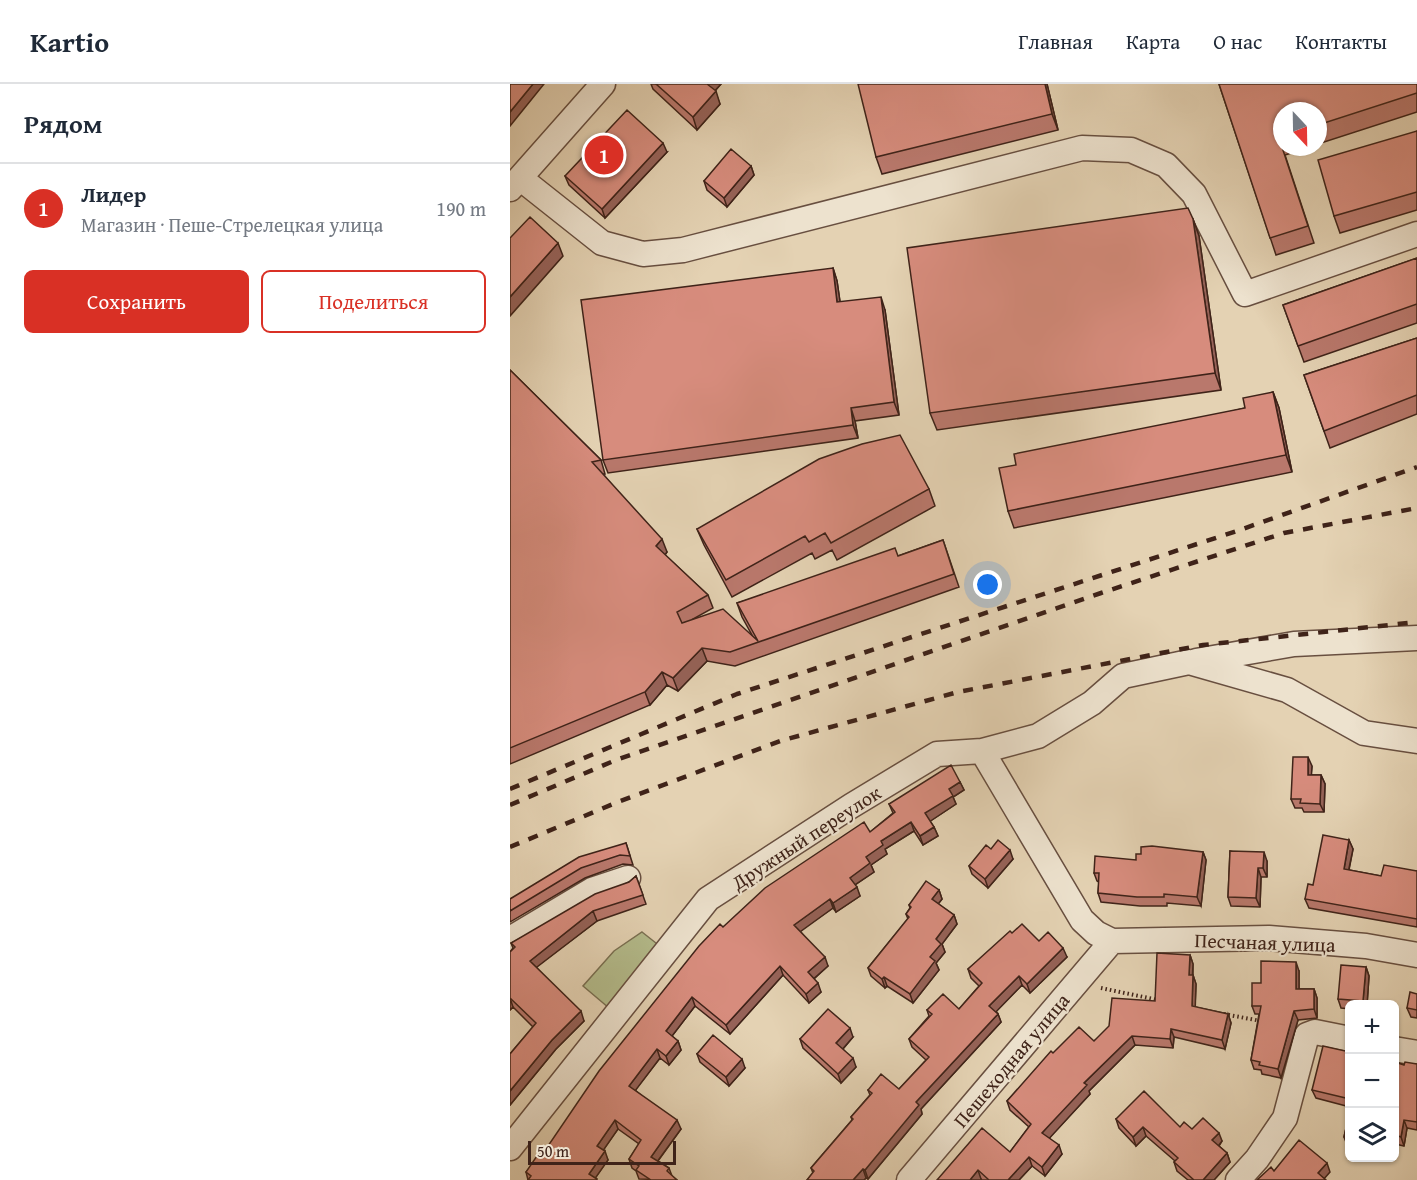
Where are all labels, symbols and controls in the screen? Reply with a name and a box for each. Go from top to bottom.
text: Kartio [30,21,109,62]
text: Главная [1018,26,1093,57]
text: Карта [1126,26,1180,57]
text: О нас [1213,26,1262,57]
text: Контакты [1295,26,1387,57]
north arrow [1273,102,1327,156]
text: Рядом [24,104,102,143]
pin: 1 [584,132,623,178]
text: Лидер [81,178,146,210]
text: 1 [38,194,49,223]
text: 190 m [436,194,486,223]
text: Магазин · Пеше-Стрелецкая улица [81,210,383,239]
button: Сохранить [24,270,249,333]
button: Поделиться [261,270,486,333]
your location [973,570,1002,599]
street label: Дружный переулок [725,777,887,897]
street label: Песчаная улица [1194,925,1336,959]
street label: Пешеходная улица [946,986,1076,1134]
map controls [1345,1000,1399,1162]
button: + [1345,1000,1399,1054]
button: − [1345,1054,1399,1108]
button: layers [1345,1108,1399,1162]
scale bar [528,1138,676,1166]
text: 50 m [537,1139,569,1163]

